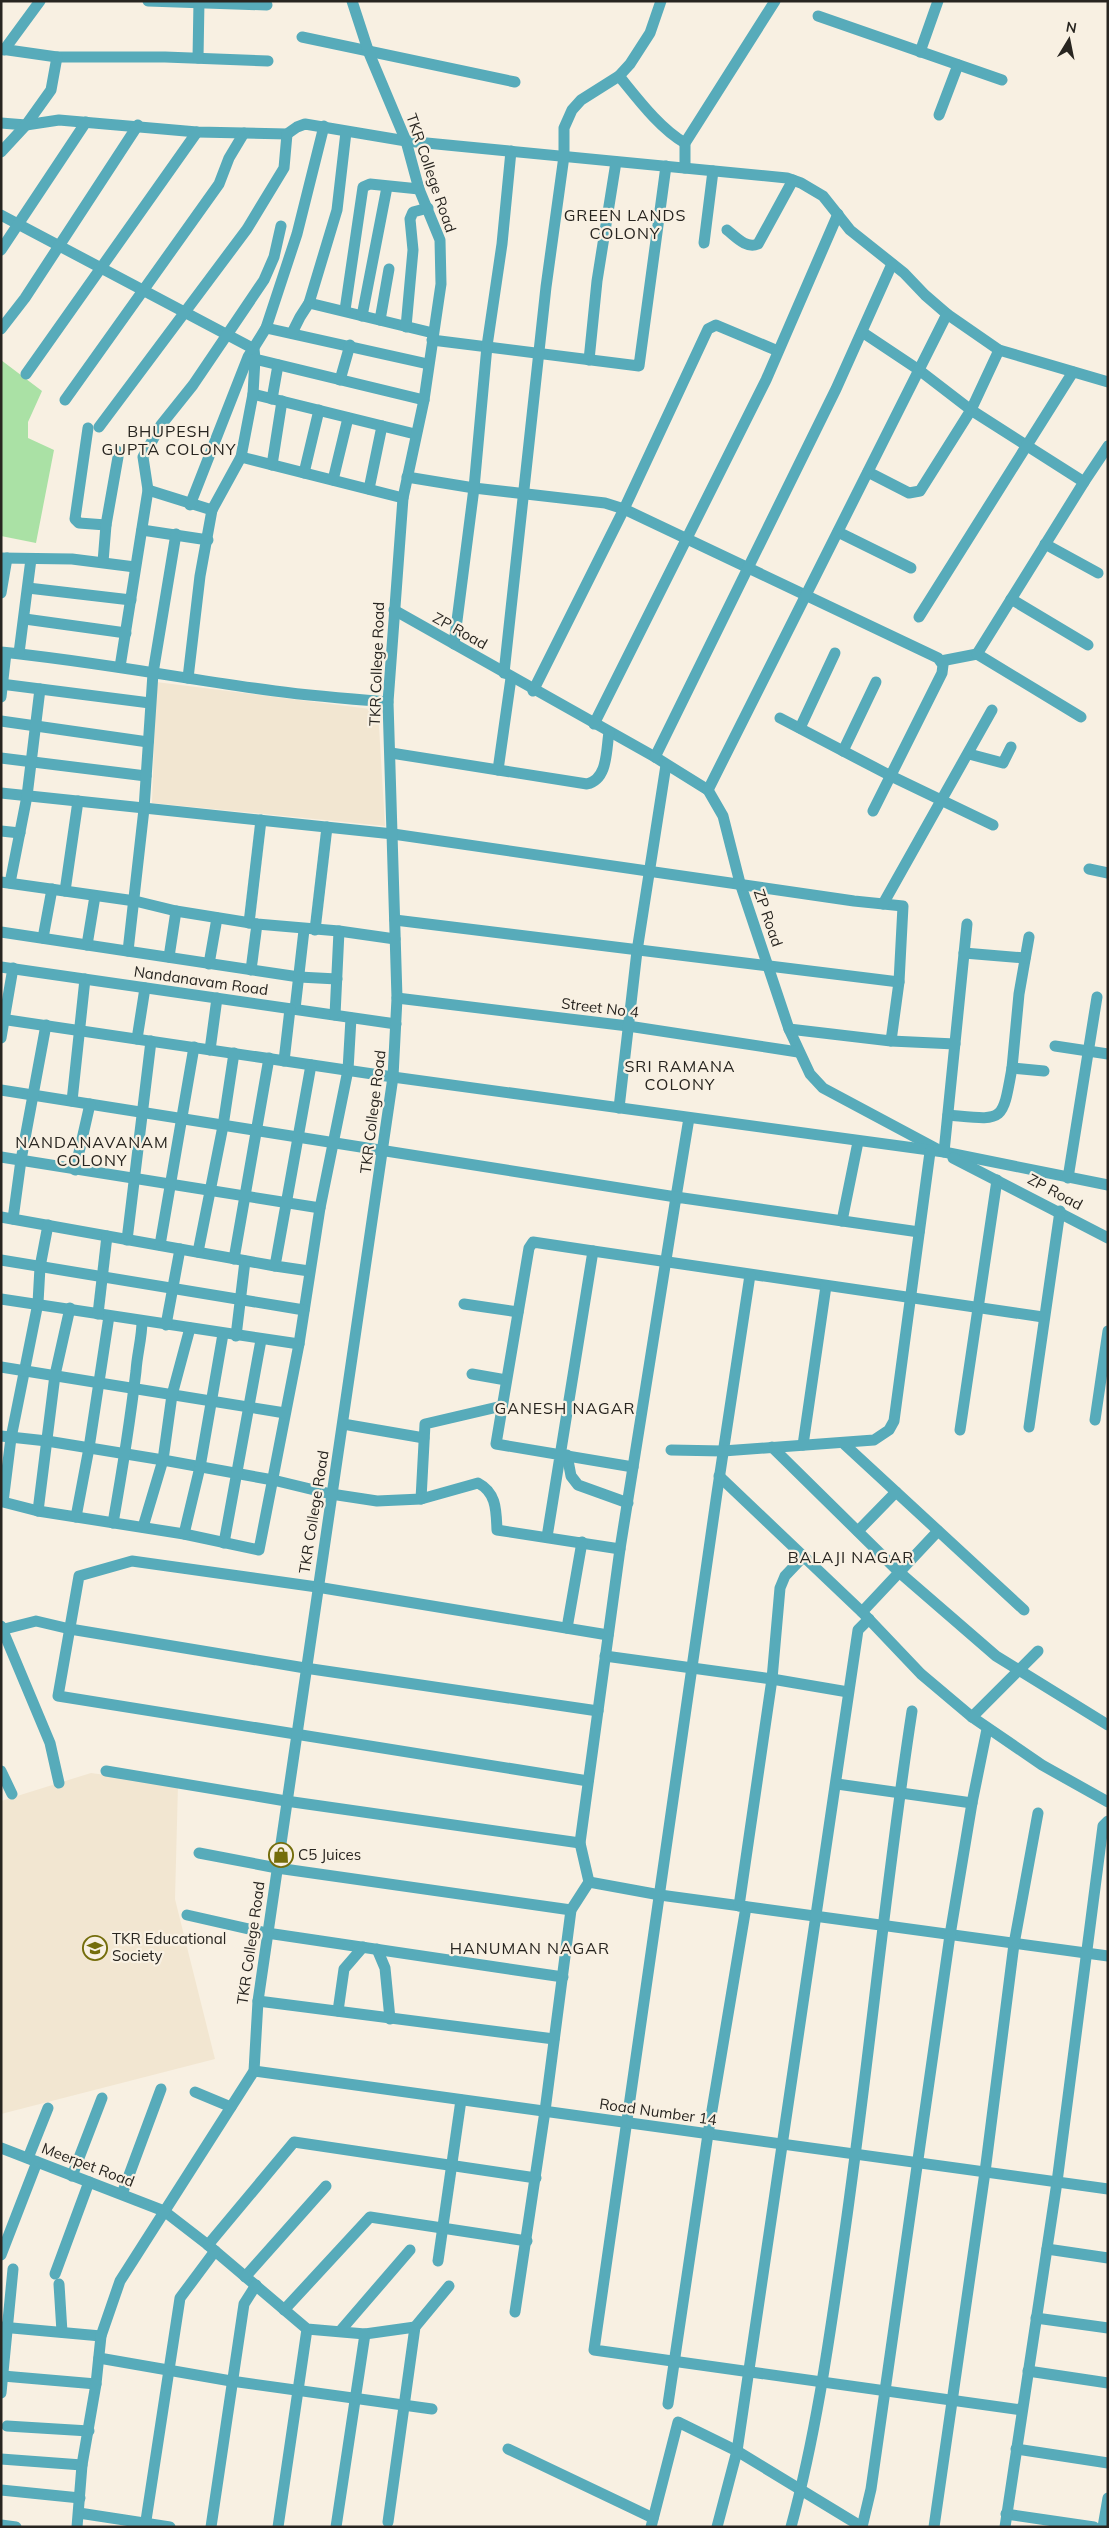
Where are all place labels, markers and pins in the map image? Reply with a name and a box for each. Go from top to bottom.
shop icon: C5 Juices [268,1842,294,1868]
place label: C5 Juices [298,1845,361,1864]
place label: TKR Educational Society [112,1929,226,1965]
school or university icon: TKR Educational Society [82,1935,108,1961]

